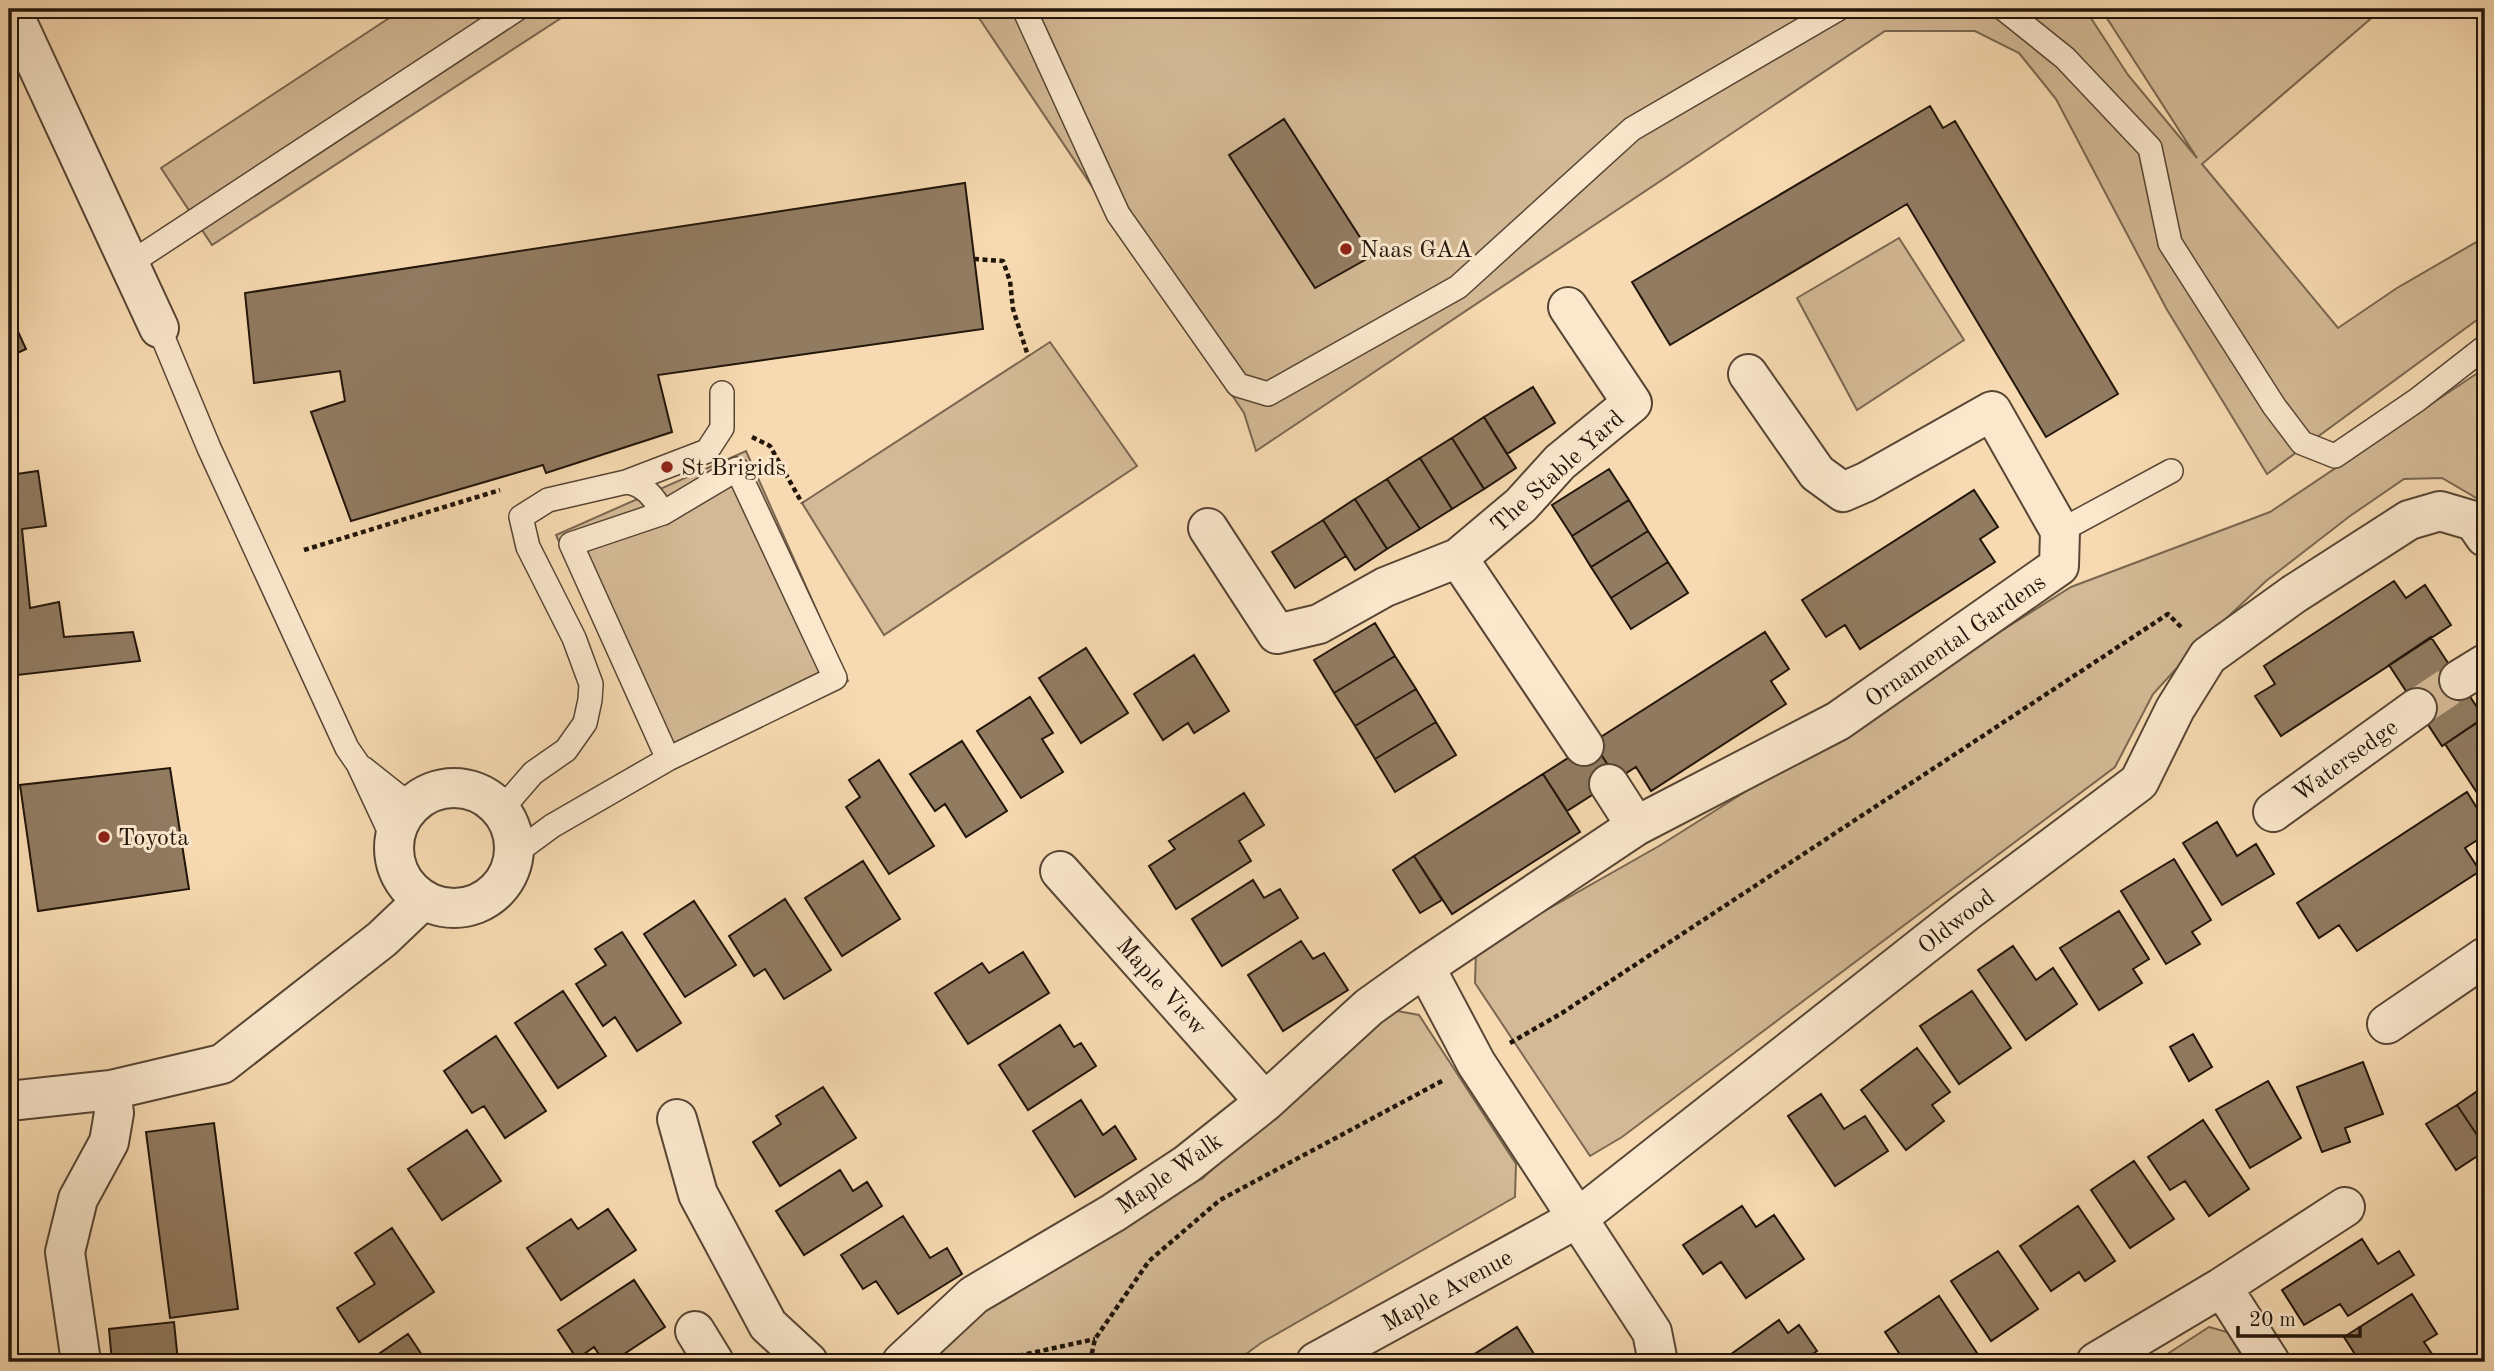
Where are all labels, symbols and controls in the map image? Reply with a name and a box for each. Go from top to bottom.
place label: Naas GAA [1360,239,1473,263]
marker: Naas GAA [1338,241,1354,257]
street label: The Stable Yard [1487,407,1629,538]
place label: St Brigids [681,457,786,481]
marker: St Brigids [659,459,675,475]
street label: Ornamental Gardens [1862,570,2051,713]
street label: Watersedge [2289,716,2403,807]
place label: Toyota [118,827,189,851]
marker: Toyota [96,829,112,845]
street label: Oldwood [1915,886,2000,960]
street label: Maple View [1111,934,1211,1041]
street label: Maple Walk [1113,1129,1227,1220]
street label: Maple Avenue [1379,1246,1517,1337]
scale bar [2238,1294,2361,1338]
text: 20 m [2249,1310,2296,1331]

